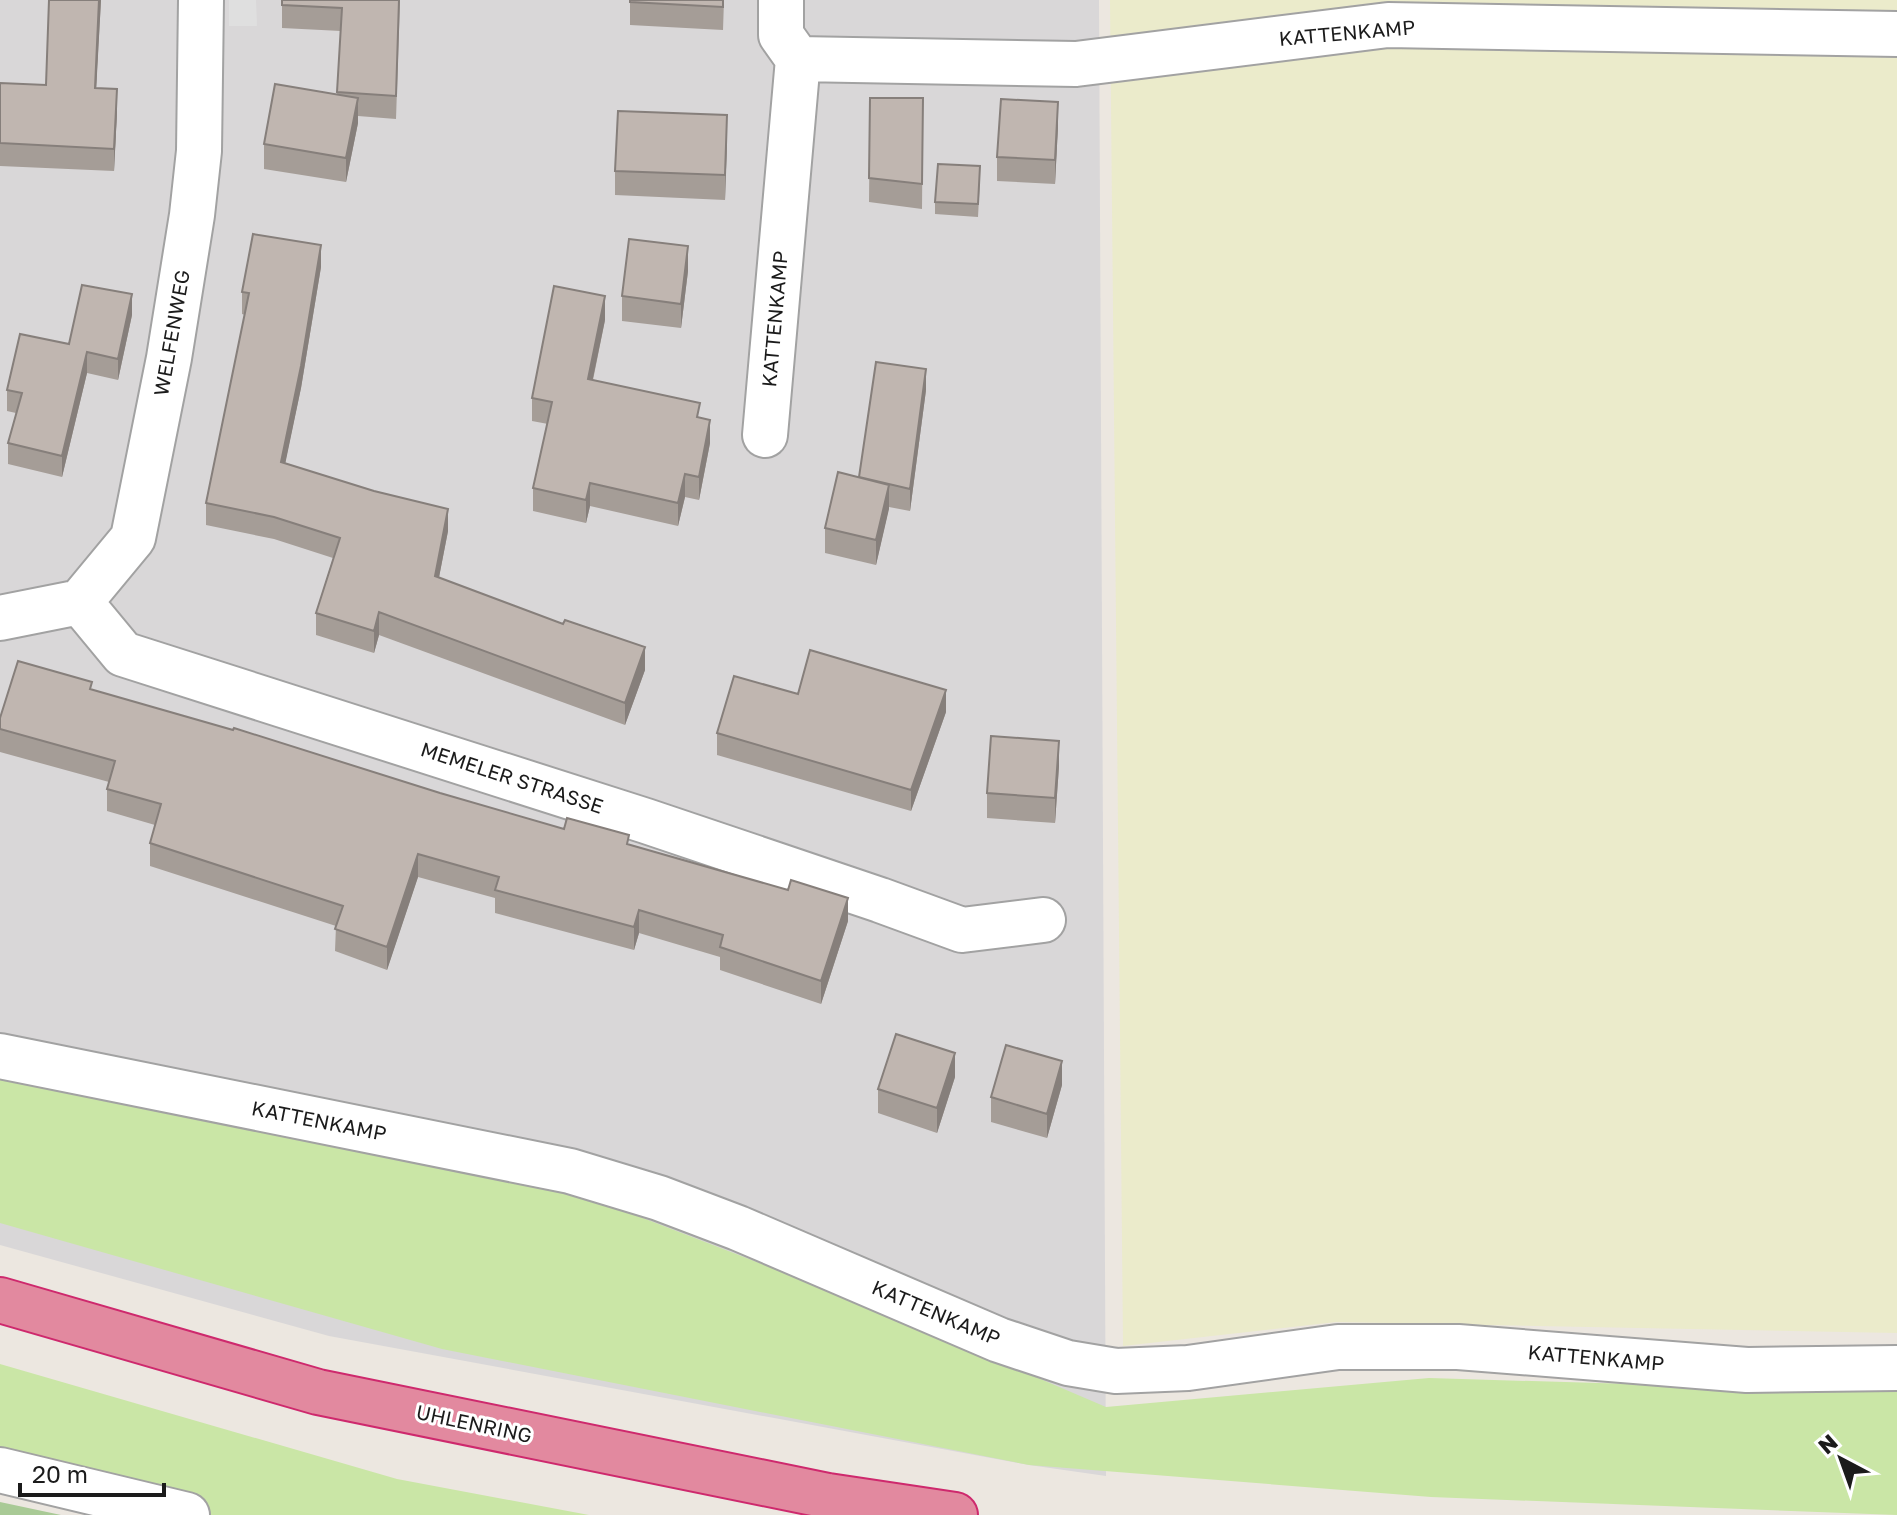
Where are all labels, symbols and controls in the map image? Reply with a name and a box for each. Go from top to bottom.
street label: KATTENKAMP [1278,14,1416,50]
street label: KATTENKAMP [756,250,792,388]
street label: WELFENWEG [148,268,194,398]
street label: MEMELER STRASSE [418,736,607,818]
street label: KATTENKAMP [250,1095,389,1145]
street label: KATTENKAMP [869,1274,1004,1350]
street label: KATTENKAMP [1527,1339,1665,1375]
street label: UHLENRING [414,1399,534,1447]
north arrow [1801,1419,1881,1499]
text: N [1812,1428,1843,1459]
scale bar [20,1447,164,1497]
text: 20 m [32,1459,88,1488]

